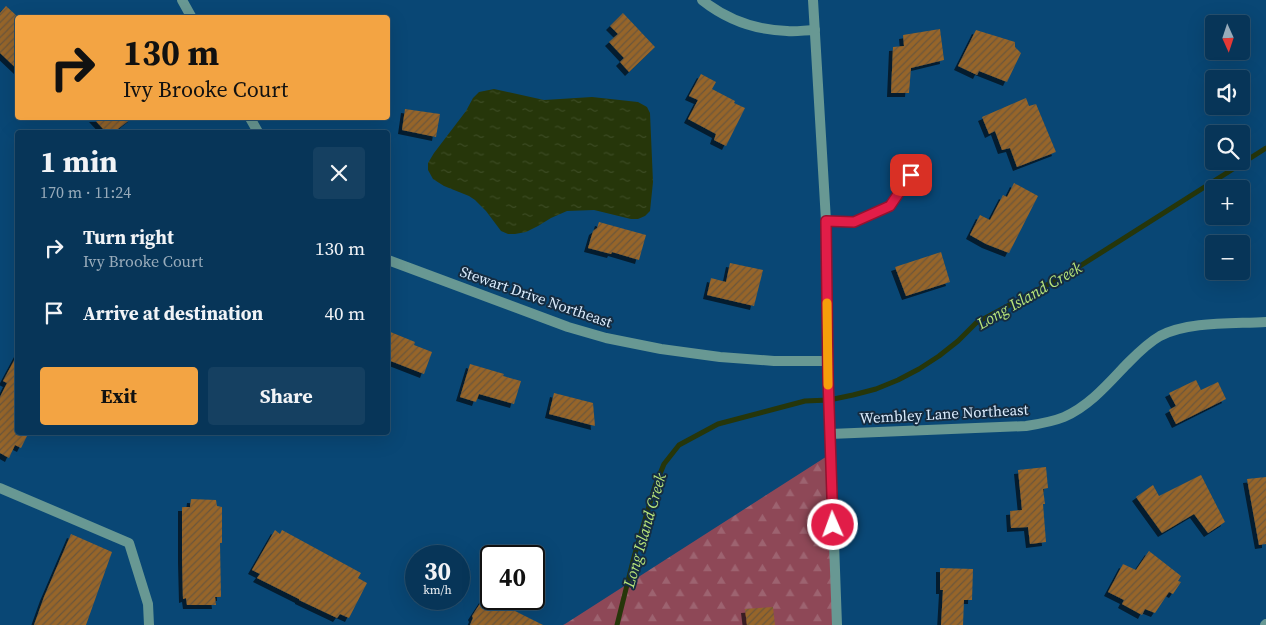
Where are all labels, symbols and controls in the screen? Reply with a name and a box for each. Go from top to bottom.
north arrow [1205,15,1250,60]
map controls [1205,15,1250,280]
text: 130 m [123,29,219,77]
icon: right [40,35,105,100]
button: sound [1205,70,1250,115]
text: Ivy Brooke Court [123,74,288,104]
button: search [1205,125,1250,170]
text: 1 min [40,141,118,182]
button: close [313,147,365,199]
pin [890,154,932,196]
icon: arrive [897,161,925,189]
button: + [1205,180,1250,225]
text: 170 m · 11:24 [40,181,131,203]
text: Turn right [83,224,174,250]
icon: right [40,234,68,262]
text: 130 m [315,235,365,261]
button: − [1205,235,1250,280]
text: Ivy Brooke Court [83,250,203,272]
water label: Long Island Creek [972,256,1086,335]
street label: Stewart Drive Northeast [457,261,615,332]
icon: arrive [40,299,68,327]
text: Arrive at destination [83,300,263,326]
text: 40 m [324,300,365,326]
button: Exit [40,367,198,425]
button: Share [208,367,365,425]
street label: Wembley Lane Northeast [859,399,1029,428]
water label: Long Island Creek [617,470,671,591]
position arrow [806,498,858,550]
speed limit sign: 40 [480,545,545,610]
text: 30 [424,554,451,588]
text: km/h [423,582,452,598]

